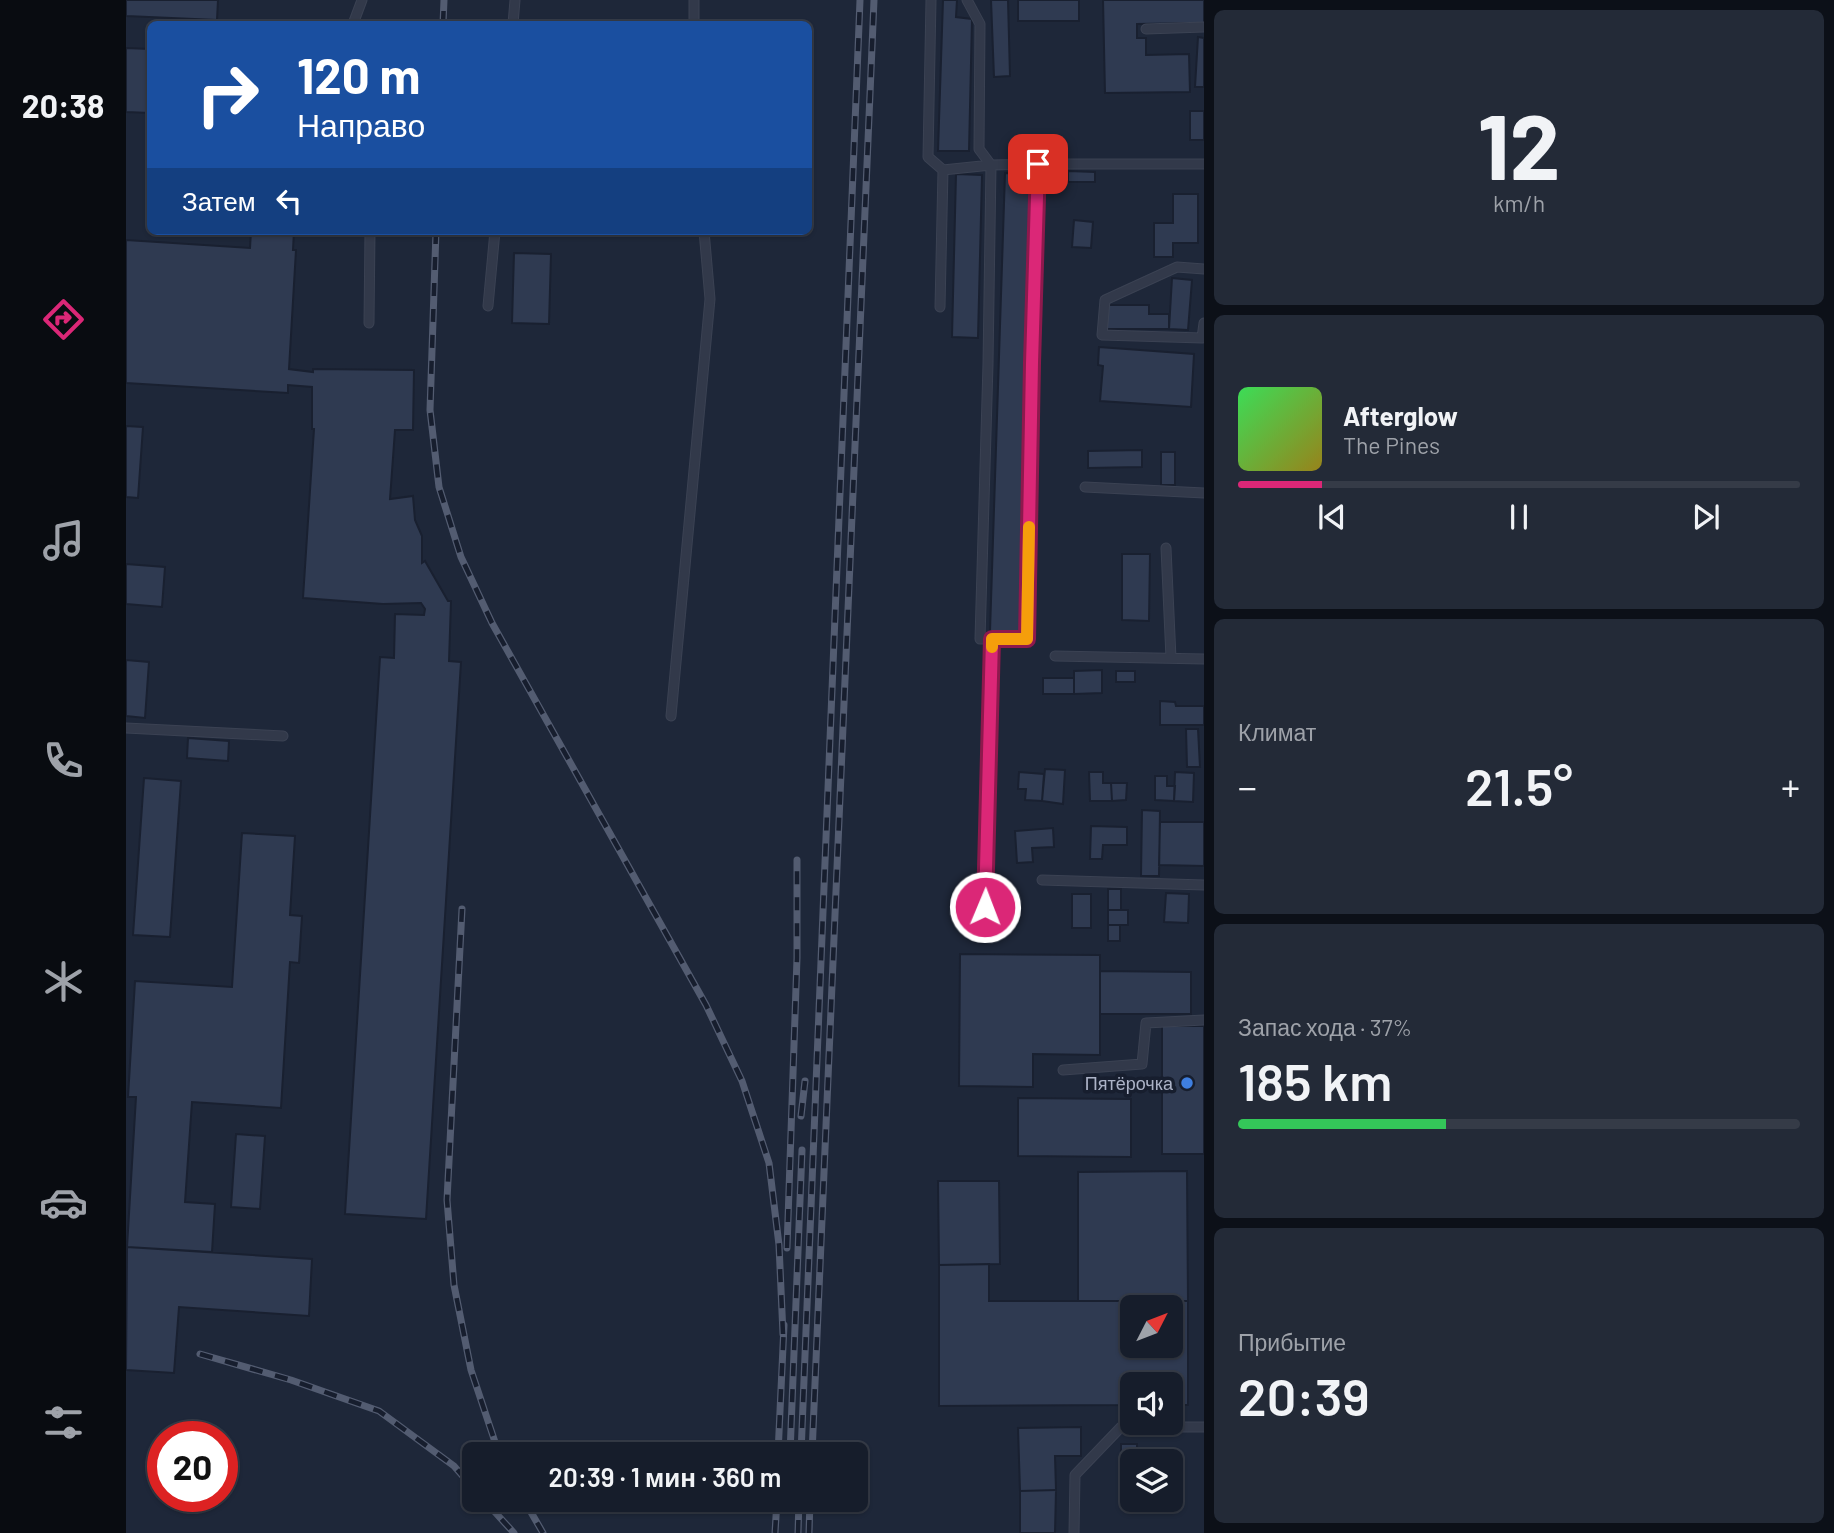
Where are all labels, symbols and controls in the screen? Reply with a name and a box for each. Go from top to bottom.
text: 120 m [297,45,420,104]
icon: right [182,49,273,140]
text: 20:38 [22,86,104,124]
text: 12 [1477,89,1561,198]
text: Направо [297,105,425,143]
pin [1008,134,1068,194]
icon: arrive [1019,145,1057,183]
icon: left [270,182,308,220]
text: Затем [182,185,256,216]
text: km/h [1493,189,1545,217]
icon: directions [39,295,88,344]
text: Afterglow [1343,400,1458,431]
text: The Pines [1343,431,1440,459]
icon: previous [1313,498,1351,536]
icon: pause [1500,498,1538,536]
icon: next [1687,498,1725,536]
icon: music [39,516,88,565]
text: Климат [1238,718,1316,746]
icon: phone [39,736,88,785]
text: 21.5° [1465,754,1573,816]
text: − [1238,763,1257,809]
text: + [1781,763,1800,809]
position arrow [948,870,1022,944]
icon: climate [39,957,88,1006]
text: Запас хода · 37% [1238,1013,1412,1041]
text: 185 km [1238,1049,1392,1111]
place label: Пятёрочка [1085,1072,1174,1094]
marker: Пятёрочка [1179,1075,1195,1091]
icon: car [39,1178,88,1227]
north arrow [1120,1295,1183,1358]
map controls [1120,1295,1183,1512]
text: Прибытие [1238,1328,1346,1356]
text: 20:39 [1238,1364,1370,1426]
button: sound [1120,1372,1183,1435]
icon: filters [39,1398,88,1447]
speed limit sign: 20 [147,1421,238,1512]
button: layers [1120,1449,1183,1512]
text: 20:39 · 1 мин · 360 m [549,1461,781,1492]

